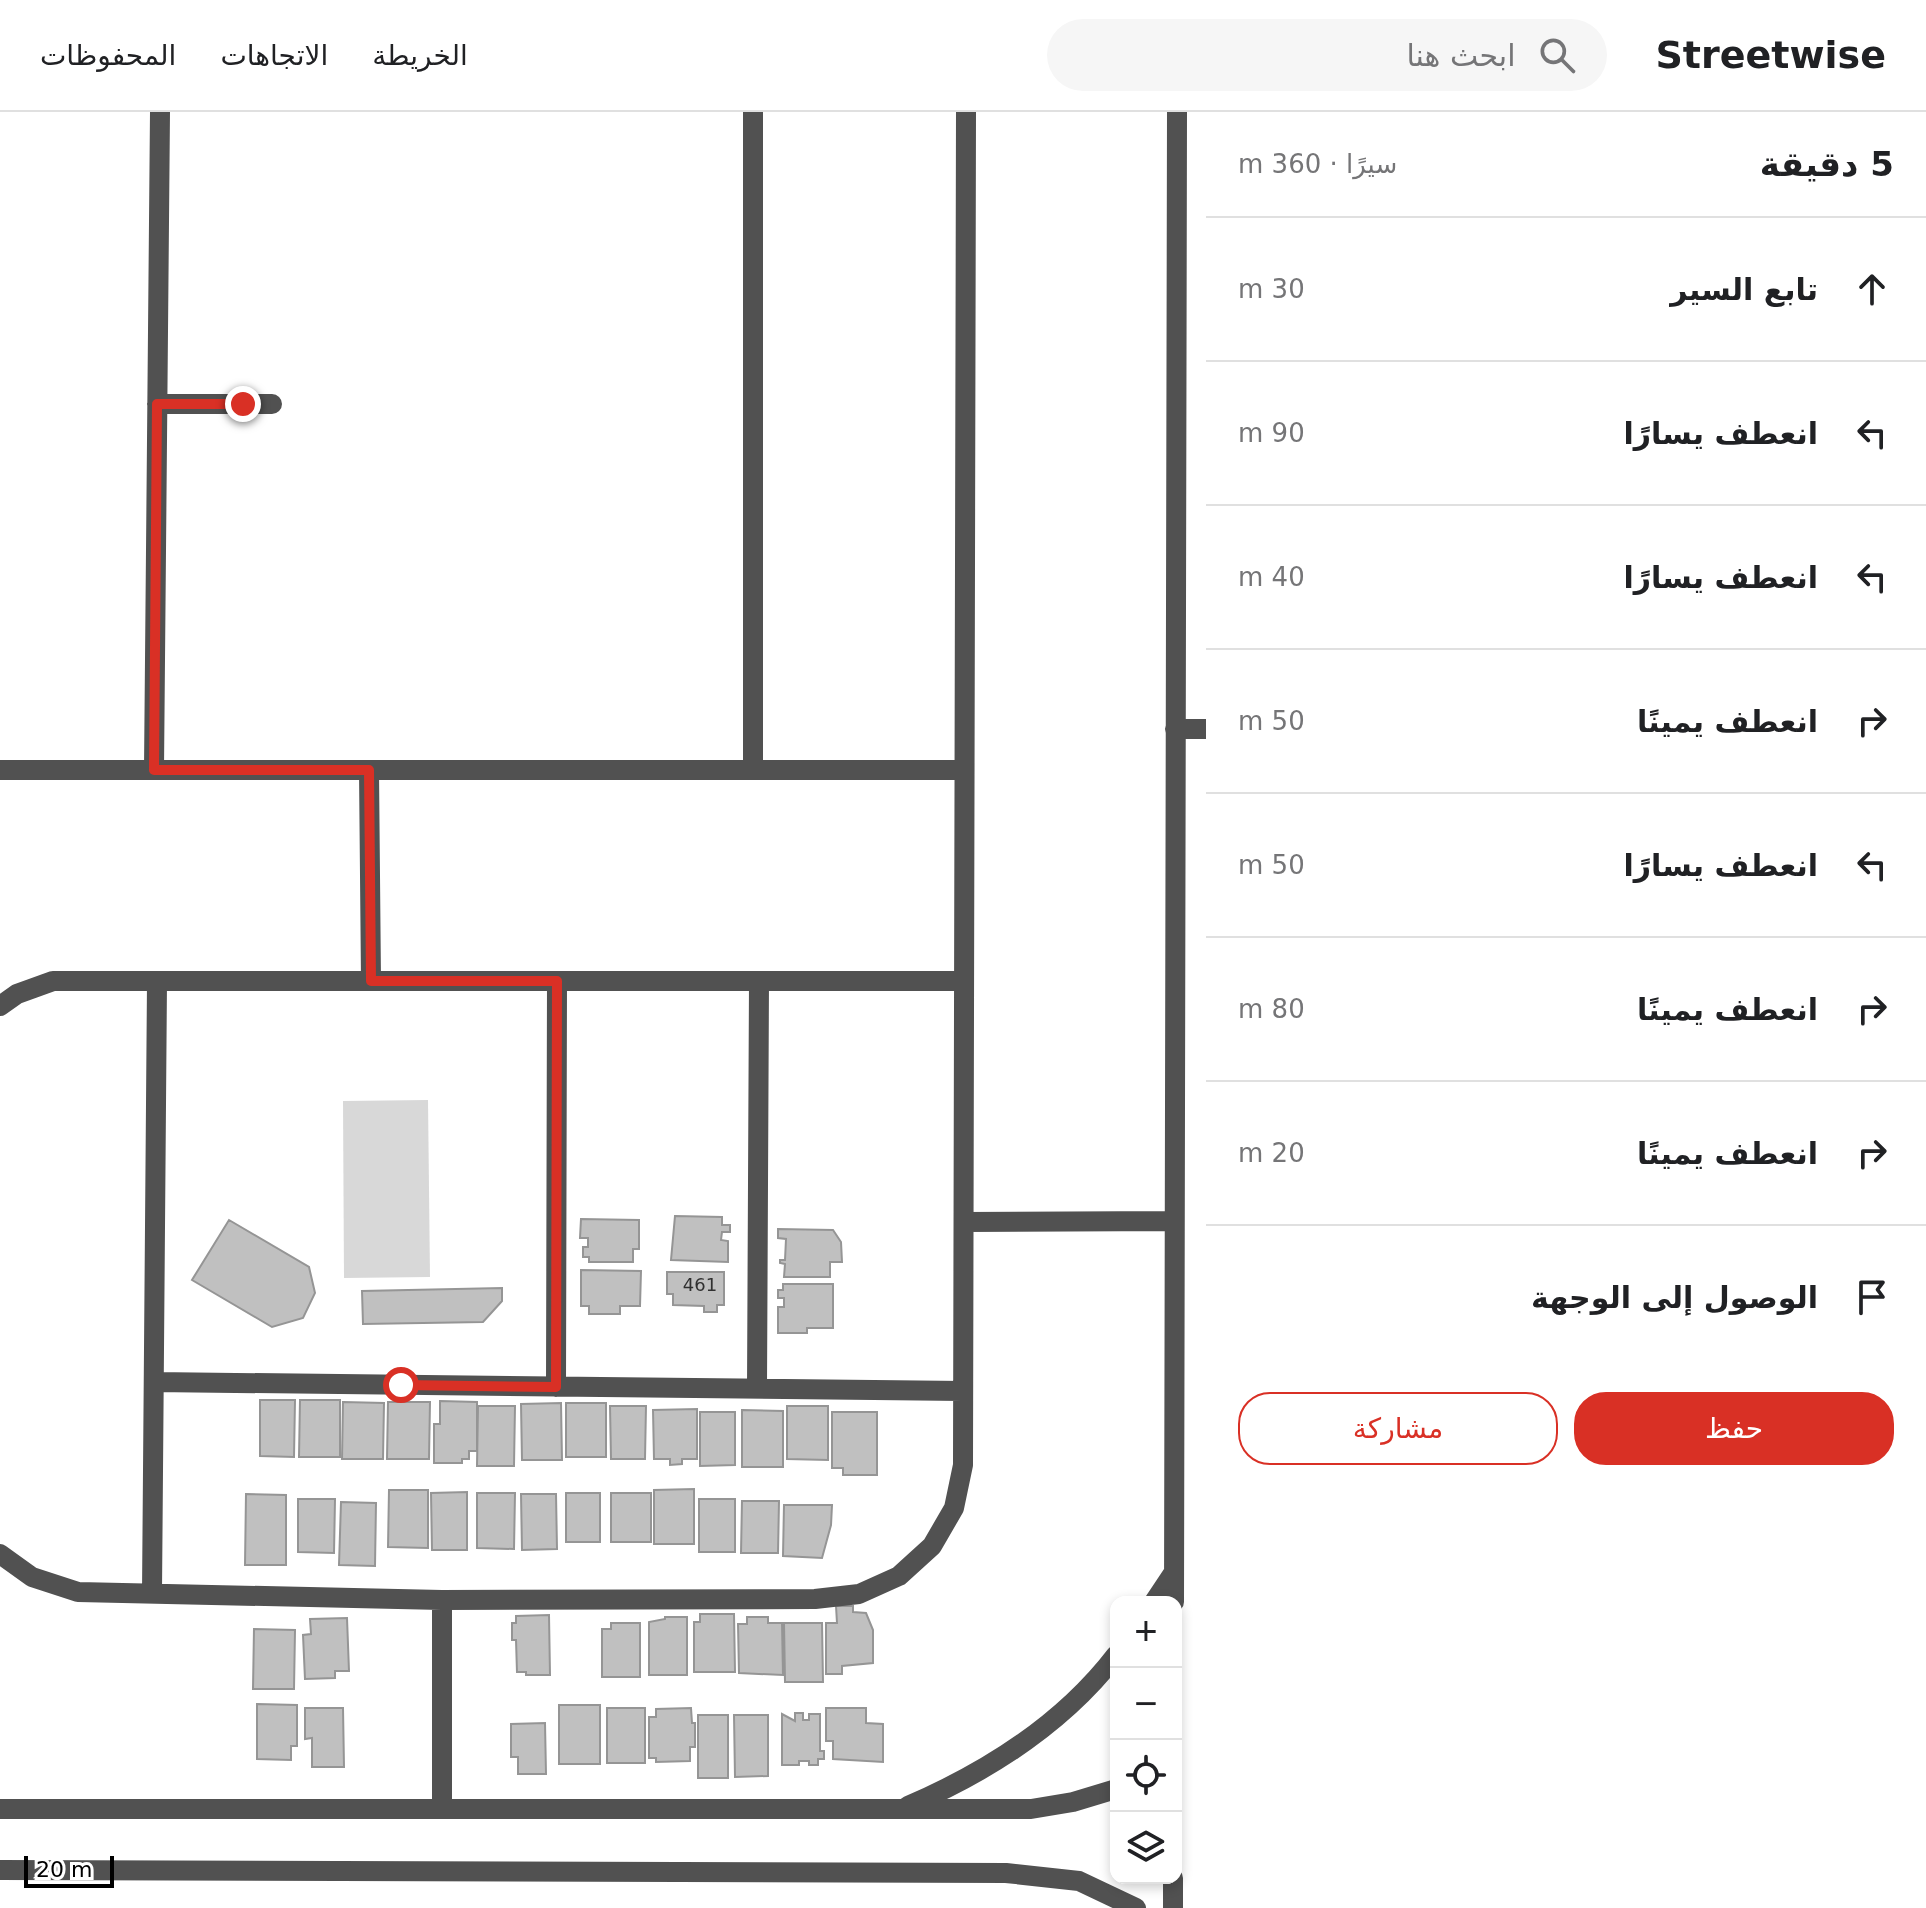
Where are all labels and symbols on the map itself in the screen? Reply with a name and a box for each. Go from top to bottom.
route end [225,386,261,422]
house number: 461 [683,1274,717,1295]
route start [383,1367,419,1403]
scale bar [24,1852,114,1888]

